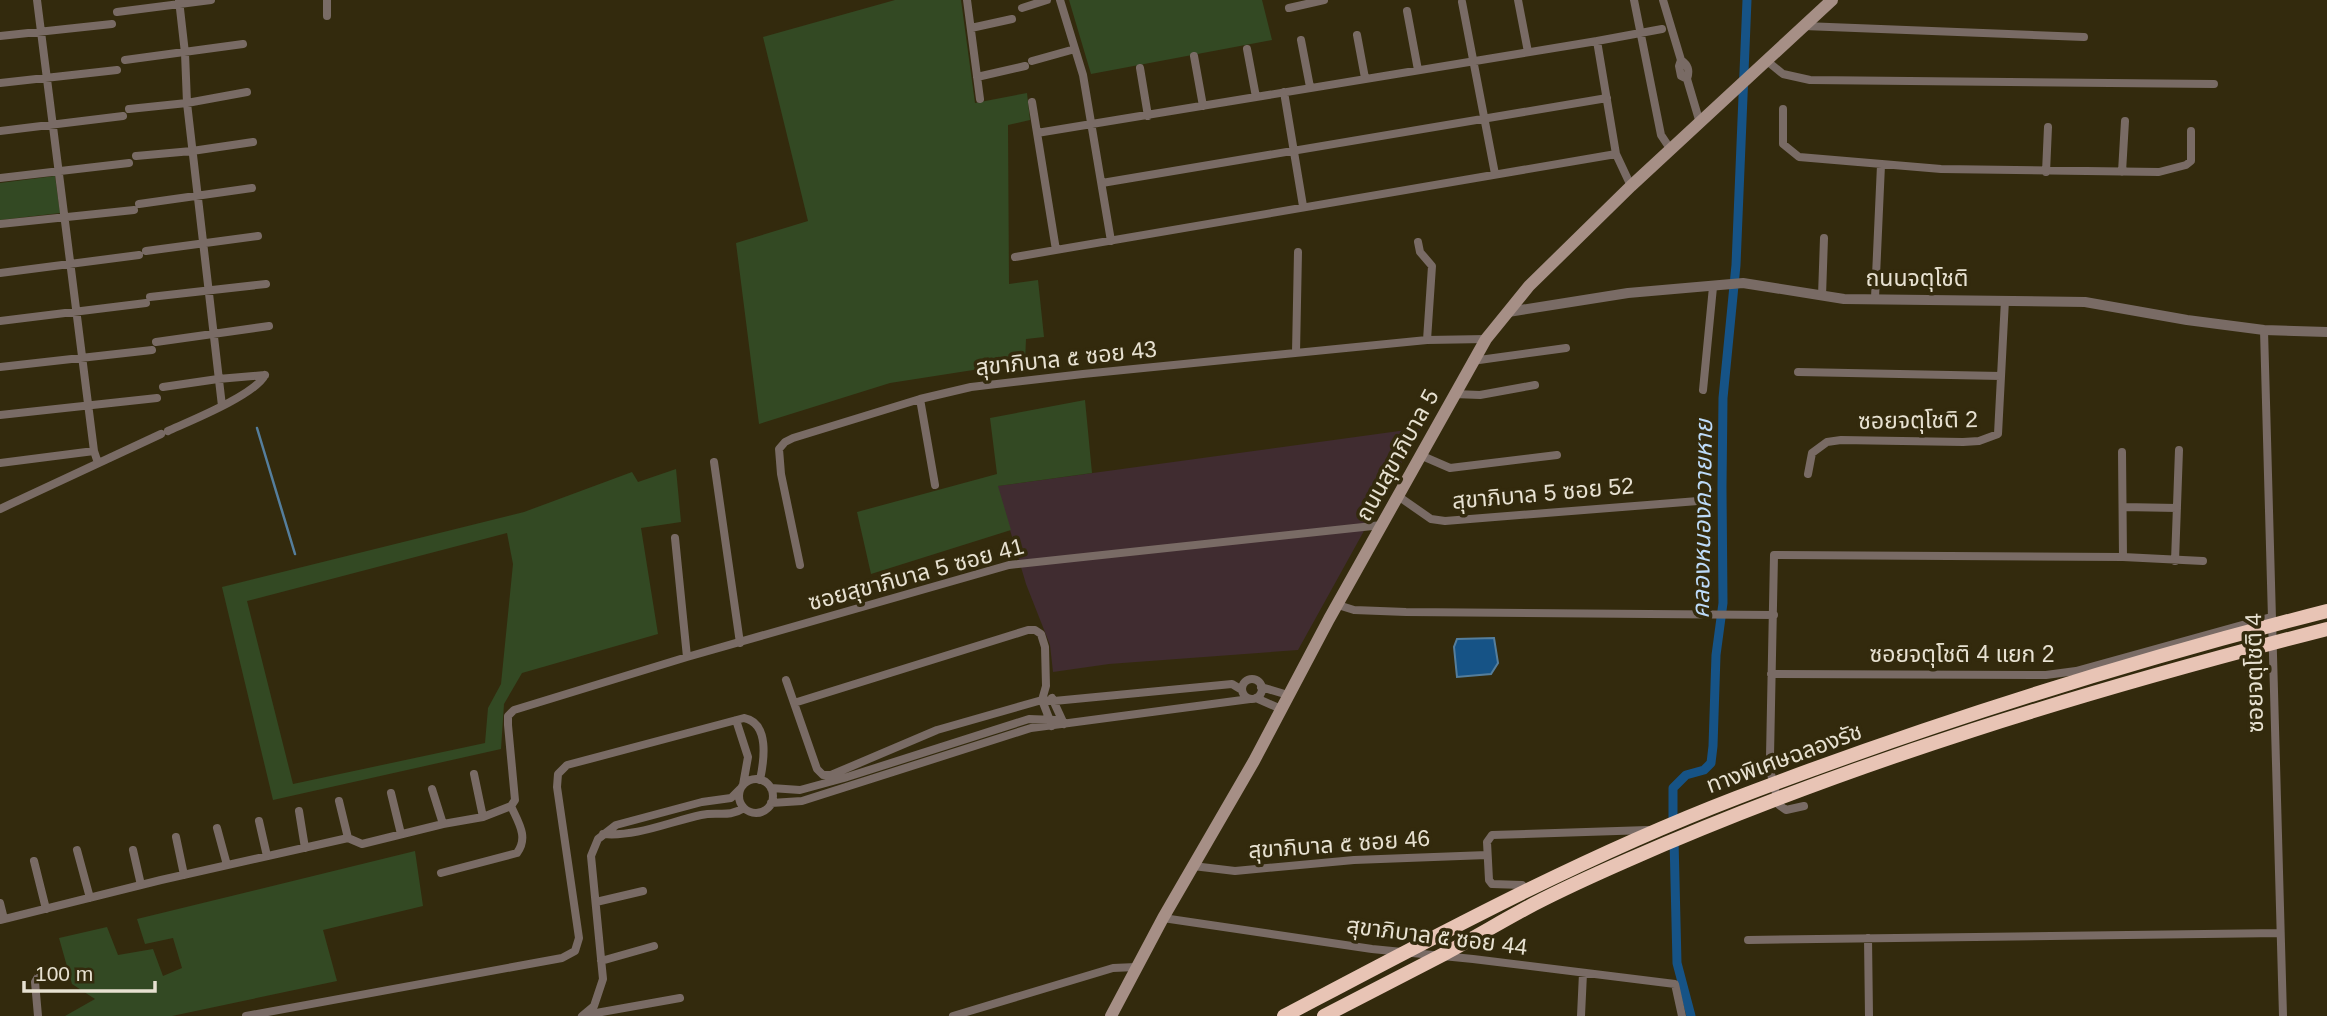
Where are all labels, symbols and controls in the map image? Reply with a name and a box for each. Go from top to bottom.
street label: ถนนจตุโชติ [1866,265,1969,292]
street label: สุขาภิบาล ๕ ซอย 43 [974,336,1158,381]
street label: ถนนสุขาภิบาล 5 [1350,385,1445,526]
street label: ซอยจตุโชติ 2 [1858,406,1978,435]
water label: คลองหนองควายหาย [1687,417,1717,619]
street label: สุขาภิบาล 5 ซอย 52 [1451,472,1635,515]
street label: ซอยสุขาภิบาล 5 ซอย 41 [805,533,1027,616]
street label: ซอยจตุโชติ 4 [2240,613,2269,733]
street label: ซอยจตุโชติ 4 แยก 2 [1869,641,2055,668]
street label: ทางพิเศษฉลองรัช [1703,718,1865,798]
street label: สุขาภิบาล ๕ ซอย 46 [1247,825,1431,864]
street label: สุขาภิบาล ๕ ซอย 44 [1345,912,1529,961]
scale bar [24,950,156,994]
text: 100 m [35,962,93,985]

